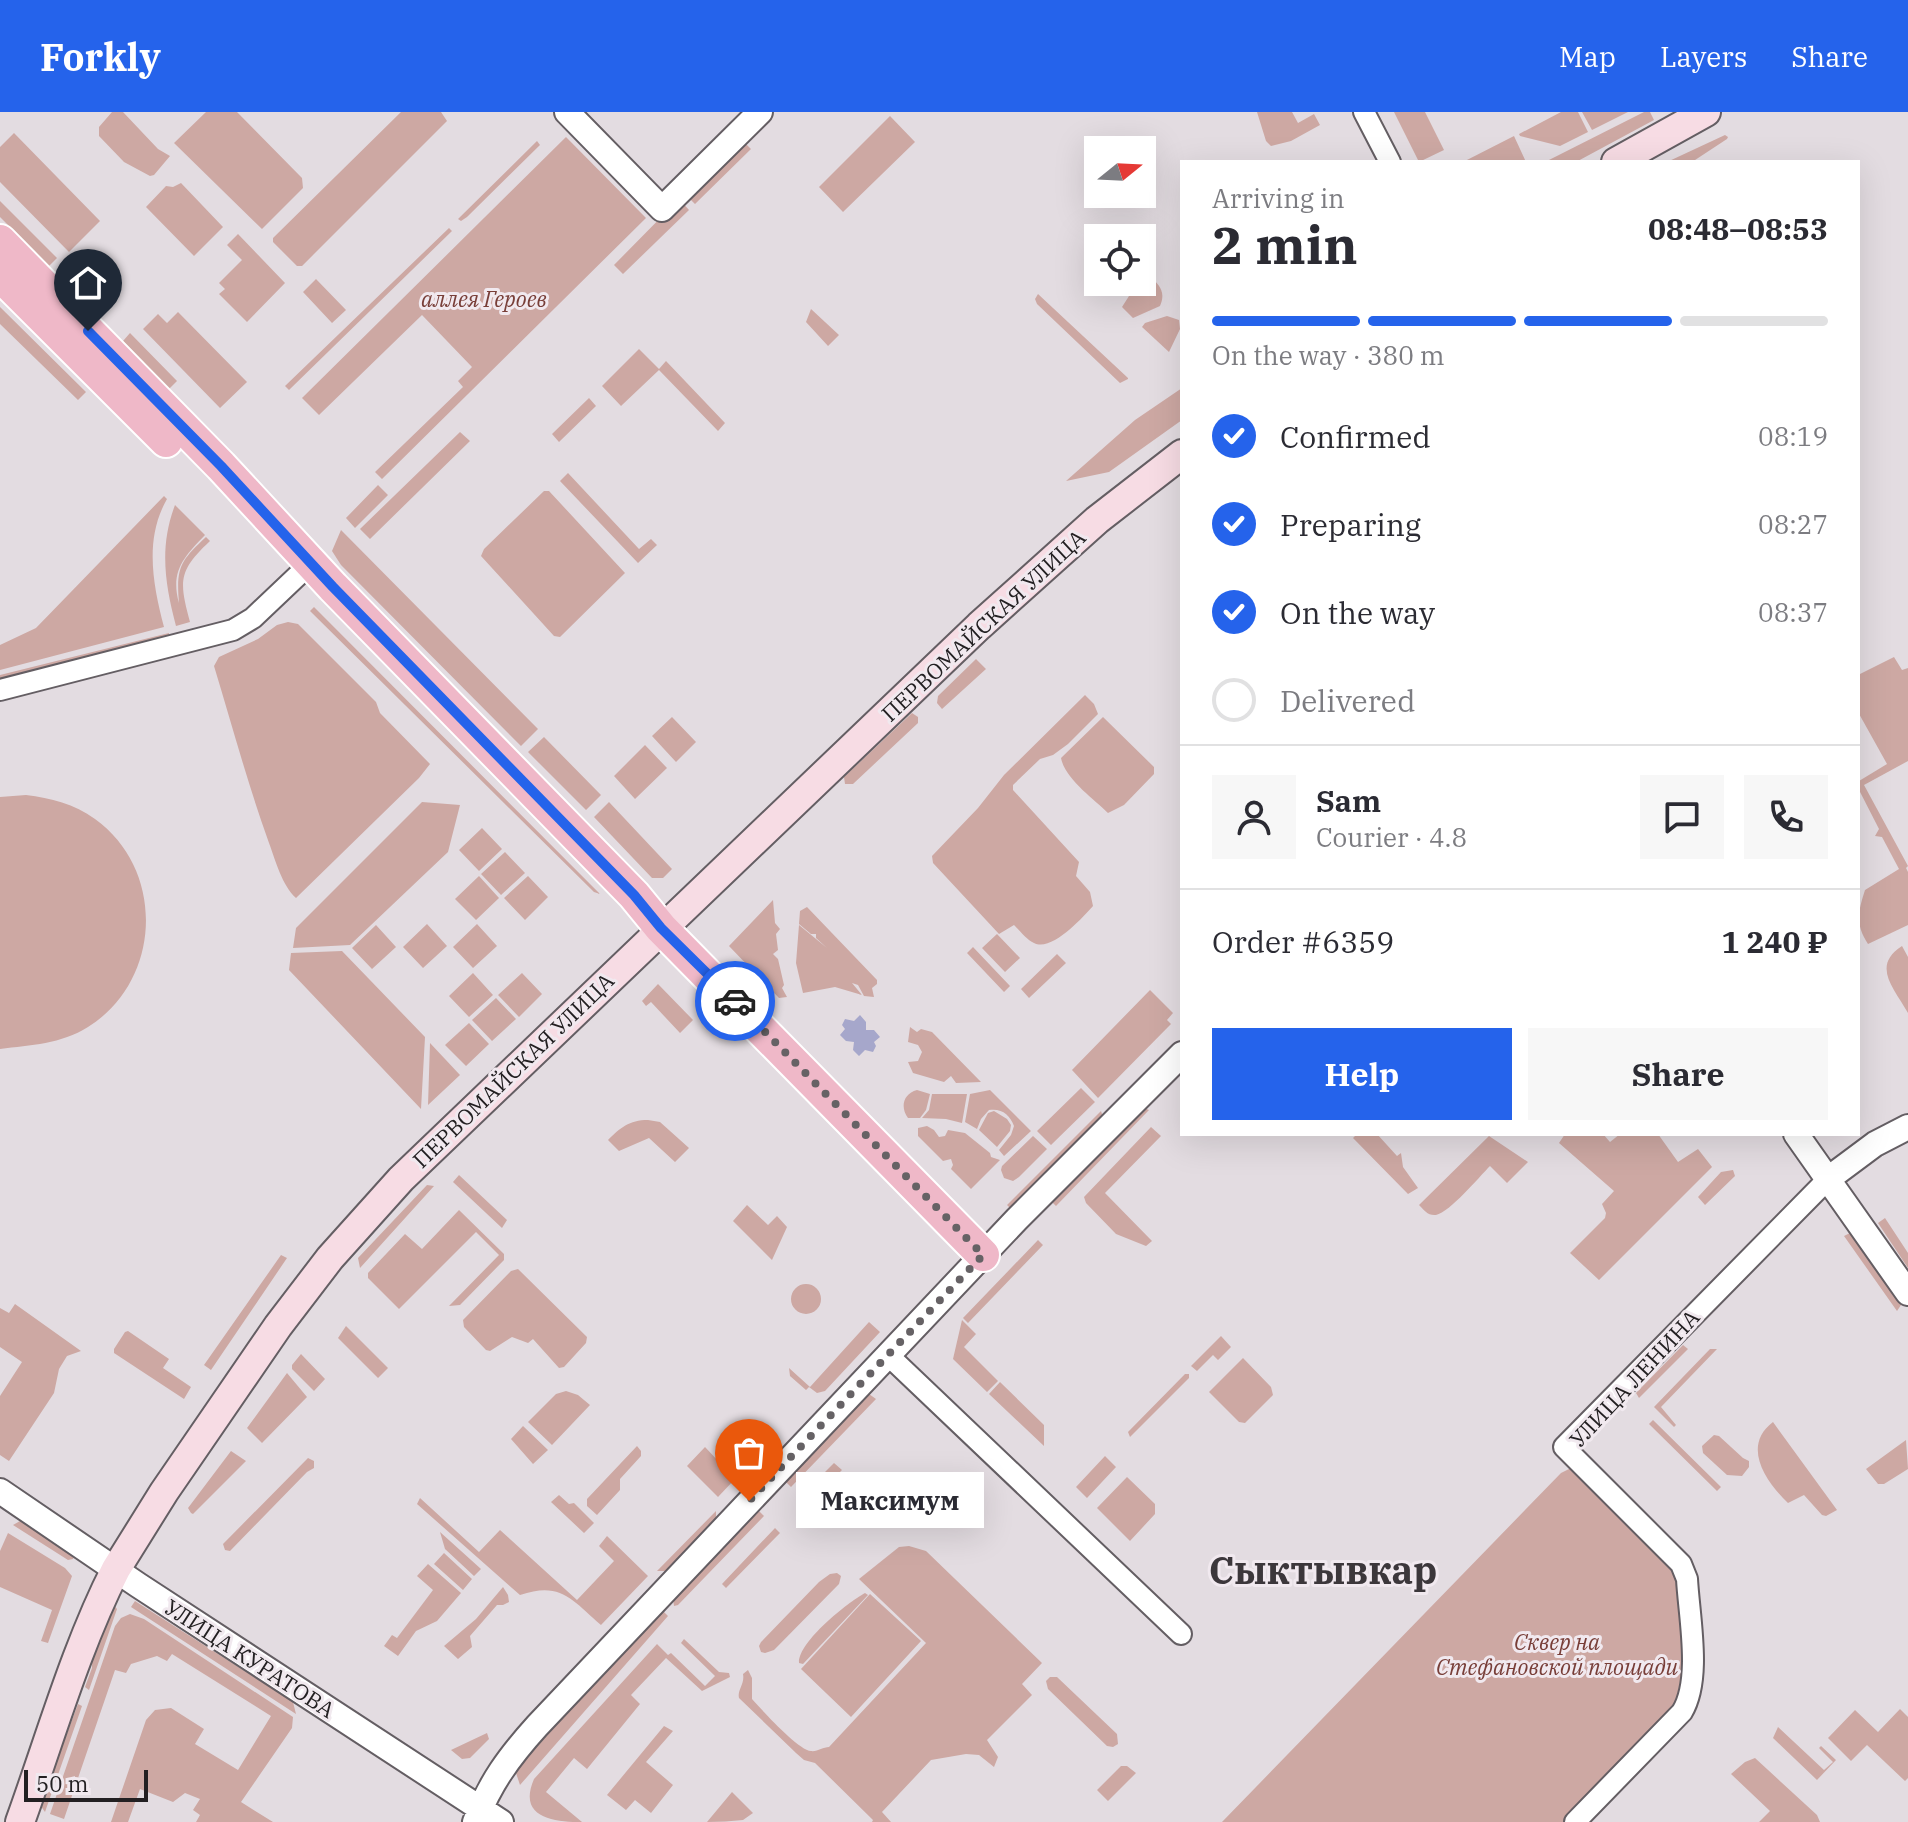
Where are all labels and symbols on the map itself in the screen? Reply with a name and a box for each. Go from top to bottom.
north arrow [1084,136,1156,208]
pin [54,249,122,331]
park label: аллея Героев [421,284,547,313]
street label: ПЕРВОМАЙСКАЯ УЛИЦА [875,523,1091,727]
courier [695,961,775,1041]
street label: ПЕРВОМАЙСКАЯ УЛИЦА [406,966,620,1174]
street label: УЛИЦА ЛЕНИНА [1563,1303,1705,1453]
pin [715,1419,783,1501]
callout: Максимум [797,1473,985,1529]
district label: Сыктывкар [1209,1545,1437,1594]
street label: УЛИЦА КУРАТОВА [159,1592,341,1724]
park label: Сквер на Стефановской площади [1436,1627,1679,1681]
scale bar [24,1766,148,1802]

